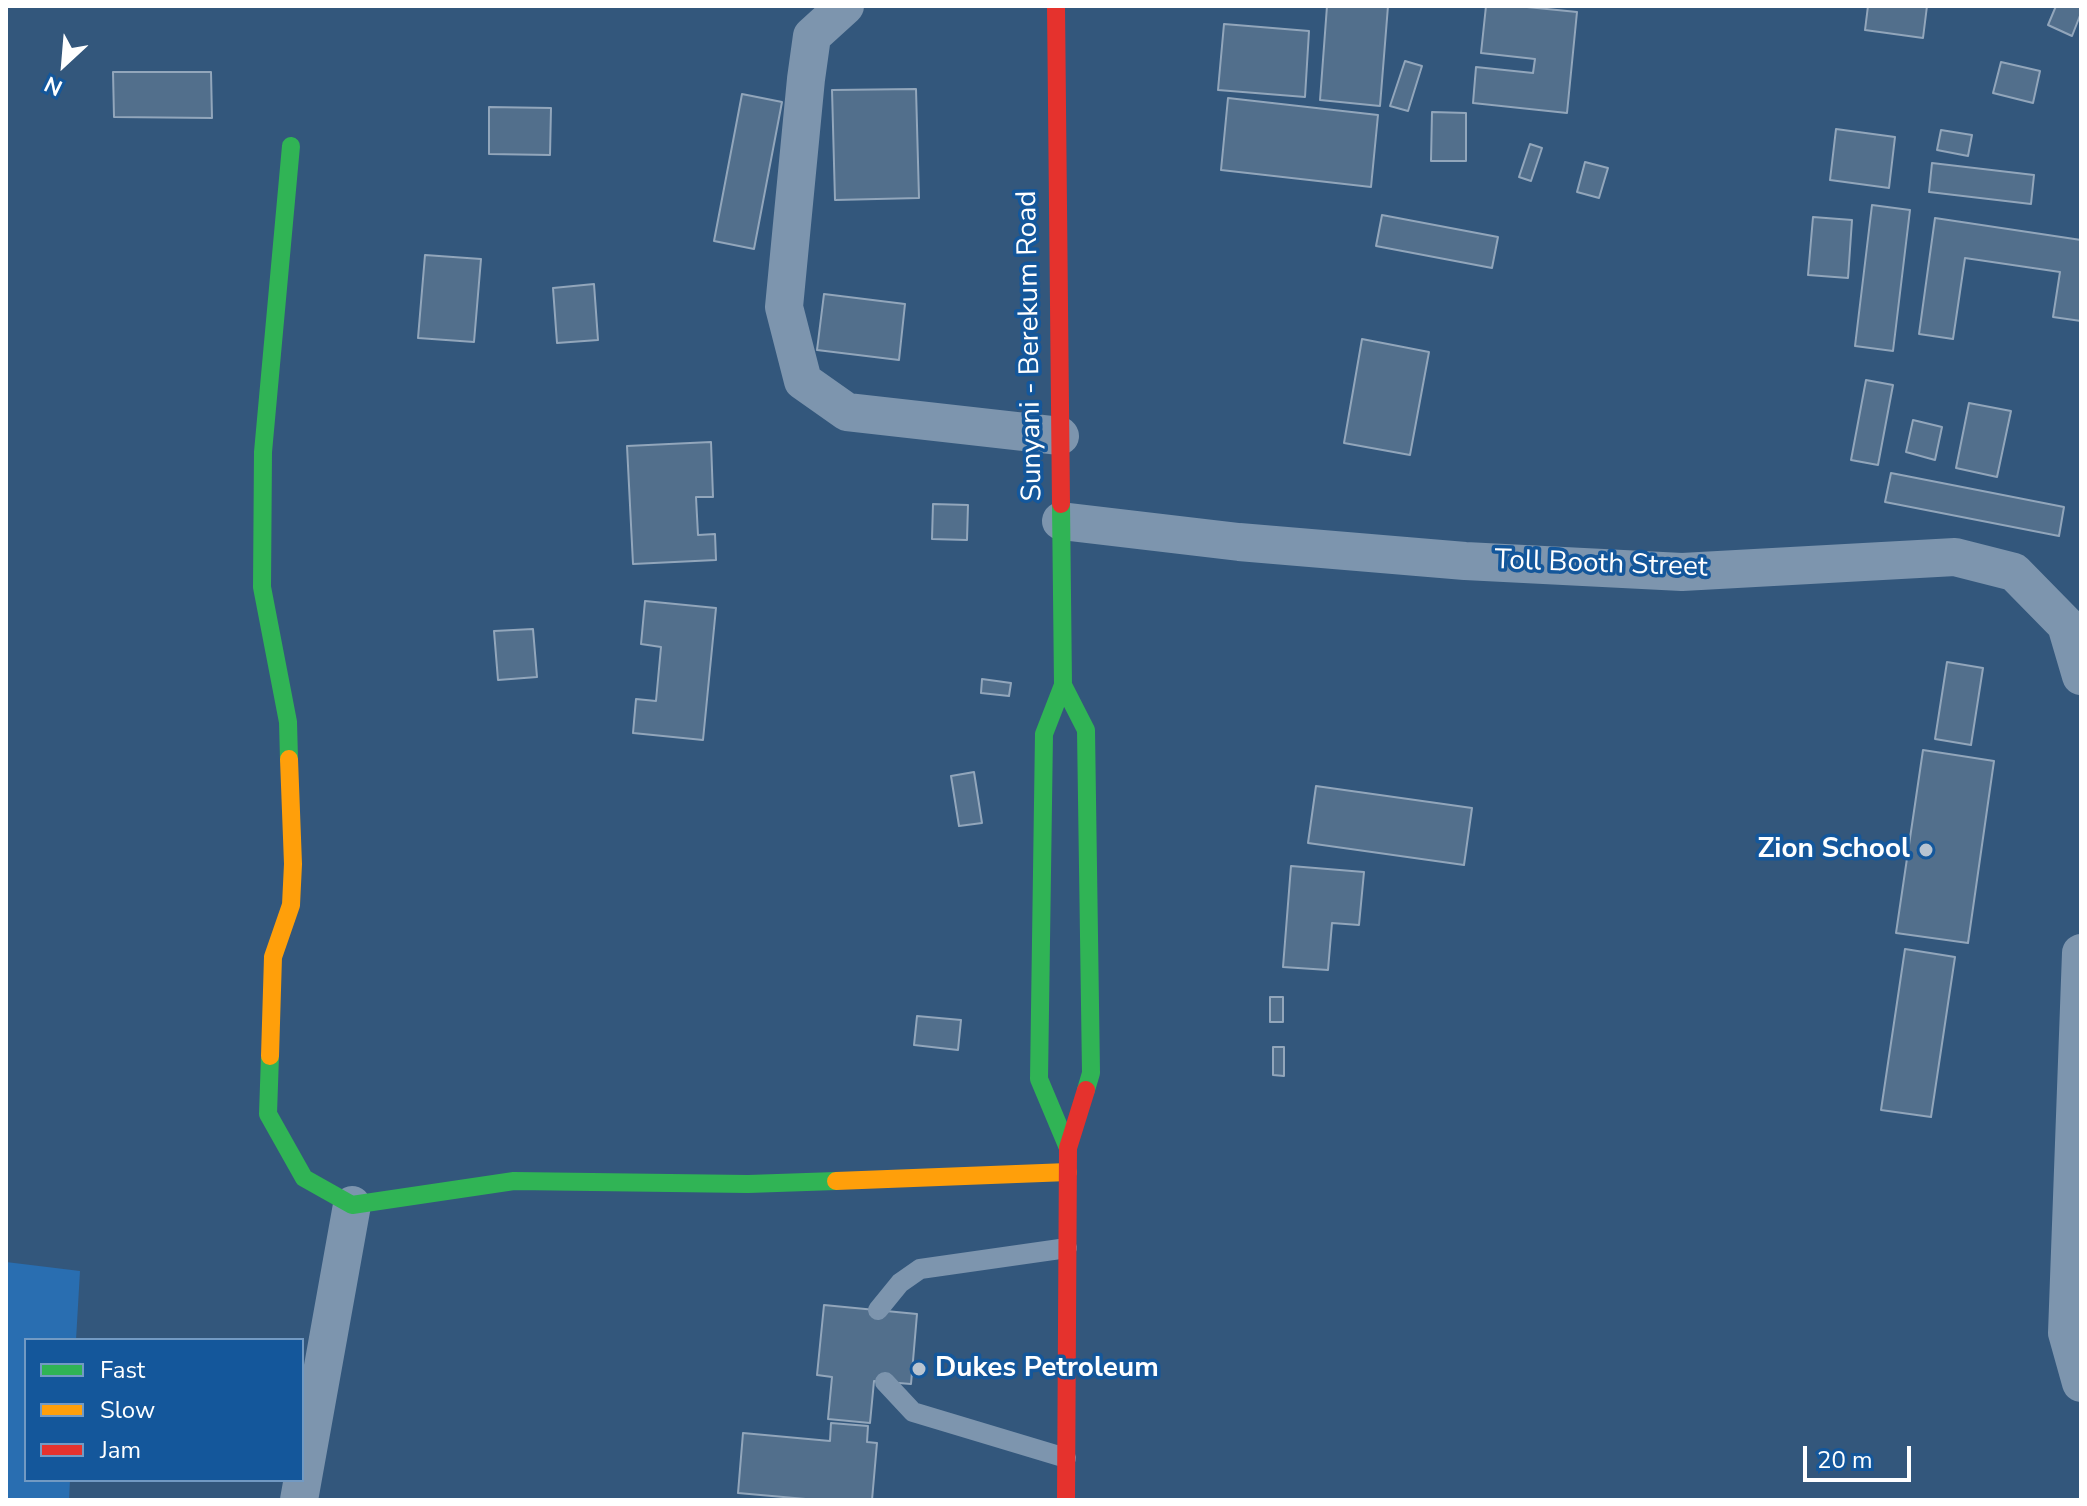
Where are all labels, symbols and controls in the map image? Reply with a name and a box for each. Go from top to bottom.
north arrow [24,24,104,104]
text: N [40,68,67,103]
street label: Sunyani - Berekum Road [1011,190,1051,502]
street label: Toll Booth Street [1494,544,1708,586]
place label: Zion School [1757,833,1910,867]
marker: Zion School [1917,841,1935,859]
legend [24,1338,304,1482]
place label: Dukes Petroleum [935,1352,1159,1386]
text: Fast [100,1354,145,1386]
marker: Dukes Petroleum [910,1360,928,1378]
text: Slow [100,1394,155,1426]
scale bar [1807,1430,1915,1480]
text: Jam [100,1434,141,1466]
text: 20 m [1817,1444,1873,1476]

